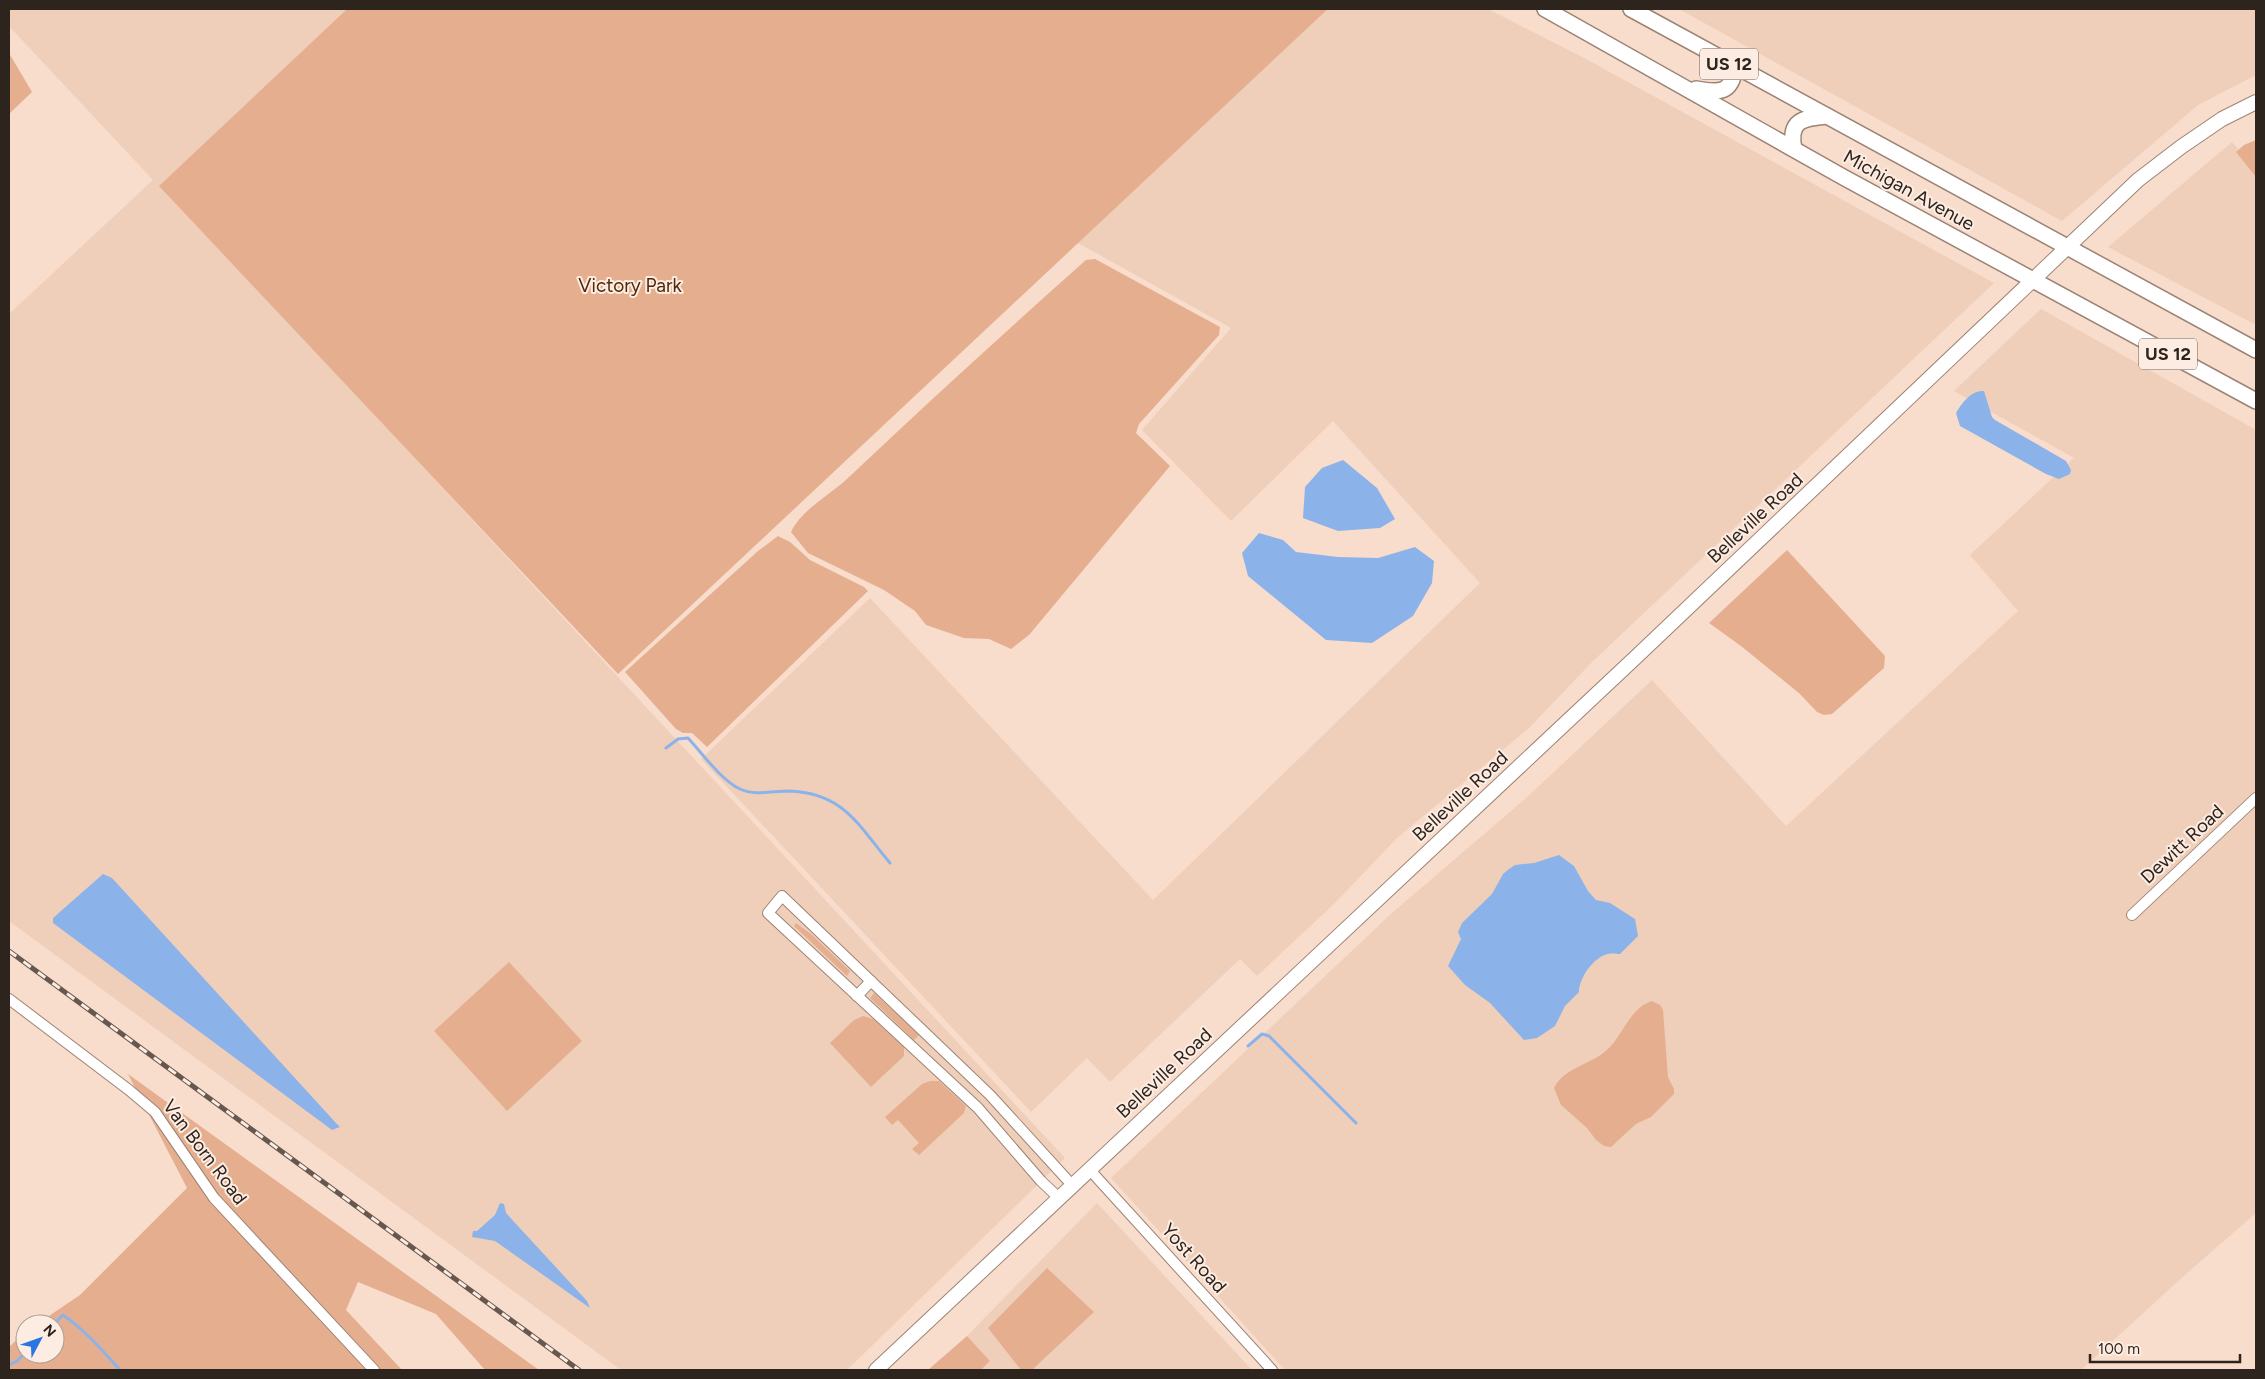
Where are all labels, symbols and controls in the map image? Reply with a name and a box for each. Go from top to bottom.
road number: US 12 [1700,49,1758,80]
street label: Michigan Avenue [1840,145,1978,235]
park label: Victory Park [578,274,682,297]
road number: US 12 [2139,338,2197,369]
street label: Belleville Road [1703,468,1807,568]
street label: Belleville Road [1408,746,1512,846]
street label: Dewitt Road [2136,800,2228,888]
street label: Belleville Road [1112,1023,1216,1123]
street label: Van Born Road [158,1095,252,1209]
street label: Yost Road [1157,1218,1231,1298]
north arrow [15,1314,65,1364]
text: N [39,1321,59,1340]
scale bar [2090,1332,2240,1364]
text: 100 m [2098,1340,2140,1358]

